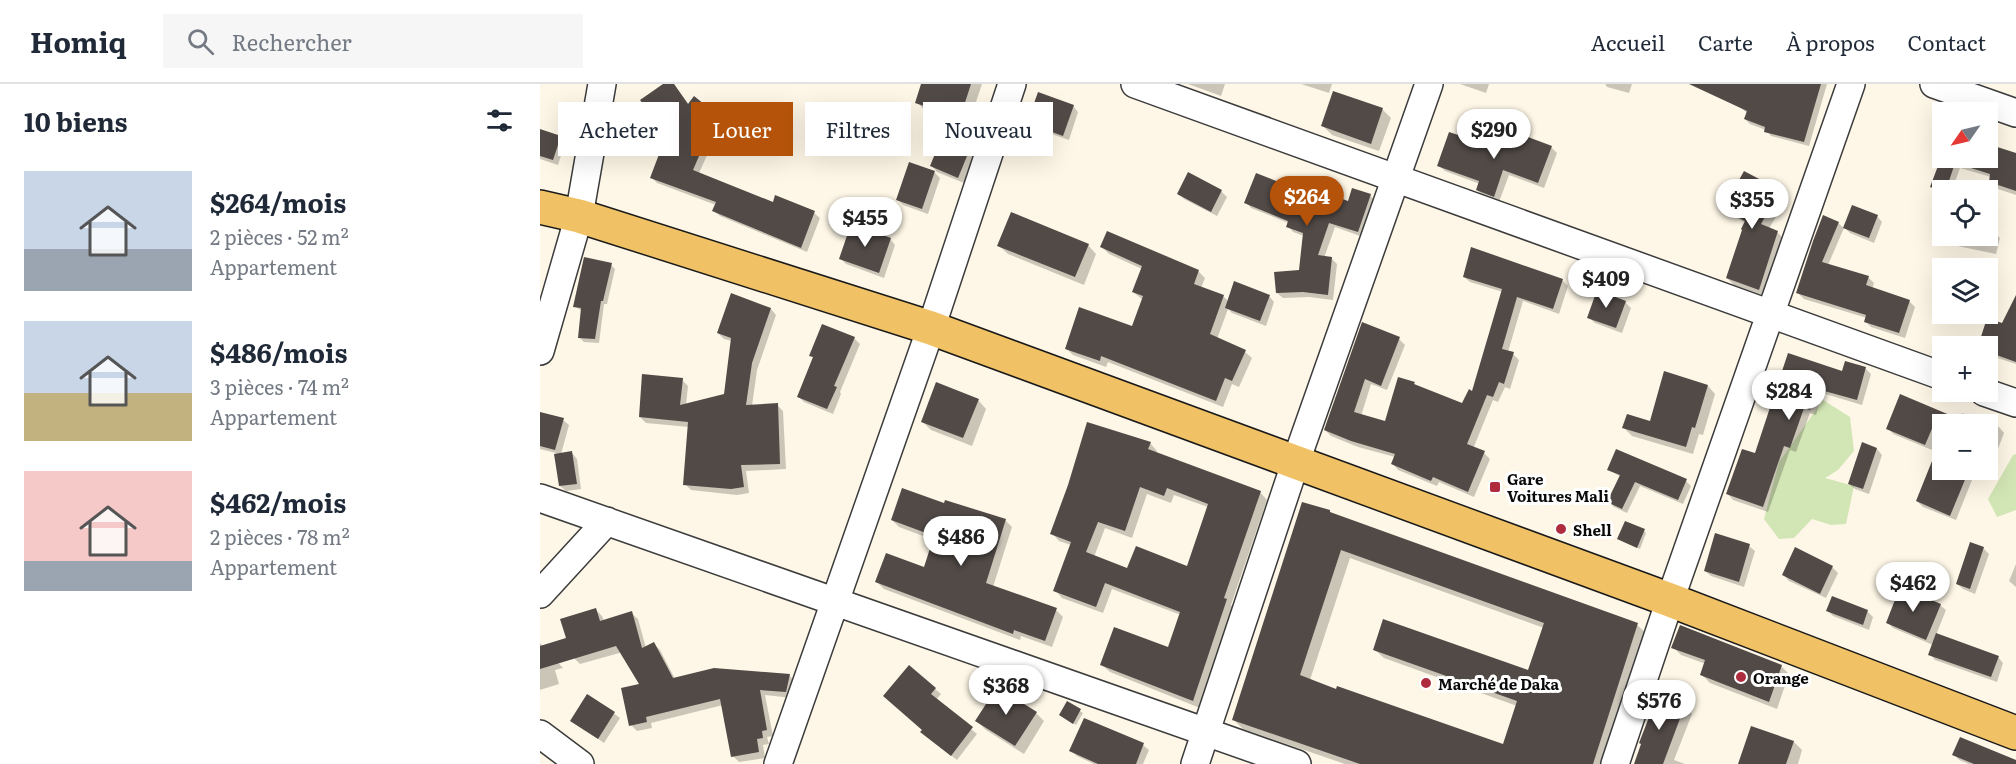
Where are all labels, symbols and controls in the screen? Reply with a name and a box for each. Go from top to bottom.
search box [163,14,583,68]
text: Homiq [30,20,127,62]
icon: search [184,25,217,58]
text: Rechercher [232,25,352,58]
text: Accueil [1591,26,1665,57]
text: Carte [1698,26,1753,57]
text: À propos [1786,26,1875,57]
text: Contact [1908,26,1986,57]
text: 10 biens [24,101,128,140]
chip: Acheter [558,102,679,156]
chip: Louer [691,102,793,156]
chip: Filtres [805,102,911,156]
chip: Nouveau [923,102,1053,156]
north arrow [1932,102,1998,168]
map controls [1932,102,1998,480]
icon: filters [483,104,516,137]
pin: $290 [1458,109,1530,160]
text: $290 [1471,113,1517,143]
pin: $264 [1271,176,1343,227]
pin: $355 [1716,179,1788,230]
text: $264 [1284,180,1330,210]
button: locate [1932,180,1998,246]
text: $264/mois [210,182,346,221]
text: $355 [1730,183,1774,213]
icon: home [72,195,144,267]
pin: $455 [829,197,901,248]
text: $455 [842,201,888,231]
text: 2 pièces · 52 m² [210,221,349,251]
text: Appartement [210,251,337,281]
pin: $409 [1570,258,1642,309]
button: layers [1932,258,1998,324]
text: $409 [1582,262,1630,292]
text: $486/mois [210,332,348,371]
button: + [1932,336,1998,402]
icon: home [72,345,144,417]
pin: $284 [1753,370,1825,421]
text: 3 pièces · 74 m² [210,371,349,401]
text: $284 [1766,374,1812,404]
text: Appartement [210,401,337,431]
button: − [1932,414,1998,480]
place label: Gare Voitures Mali [1507,467,1609,507]
marker: Gare Voitures Mali [1488,480,1502,494]
text: $462/mois [210,482,346,521]
icon: home [72,495,144,567]
pin: $486 [925,516,997,567]
place label: Shell [1573,518,1612,541]
text: $486 [937,520,985,550]
text: 2 pièces · 78 m² [210,521,350,551]
marker: Shell [1554,522,1568,536]
text: Appartement [210,551,337,581]
pin: $462 [1877,562,1949,613]
text: $462 [1890,566,1936,596]
pin: $368 [970,665,1042,716]
place label: Orange [1753,666,1809,689]
text: $368 [983,669,1029,699]
marker: Orange [1734,670,1748,684]
place label: Marché de Daka [1438,672,1560,695]
marker: Marché de Daka [1419,676,1433,690]
pin: $576 [1623,680,1695,731]
text: $576 [1637,684,1681,714]

